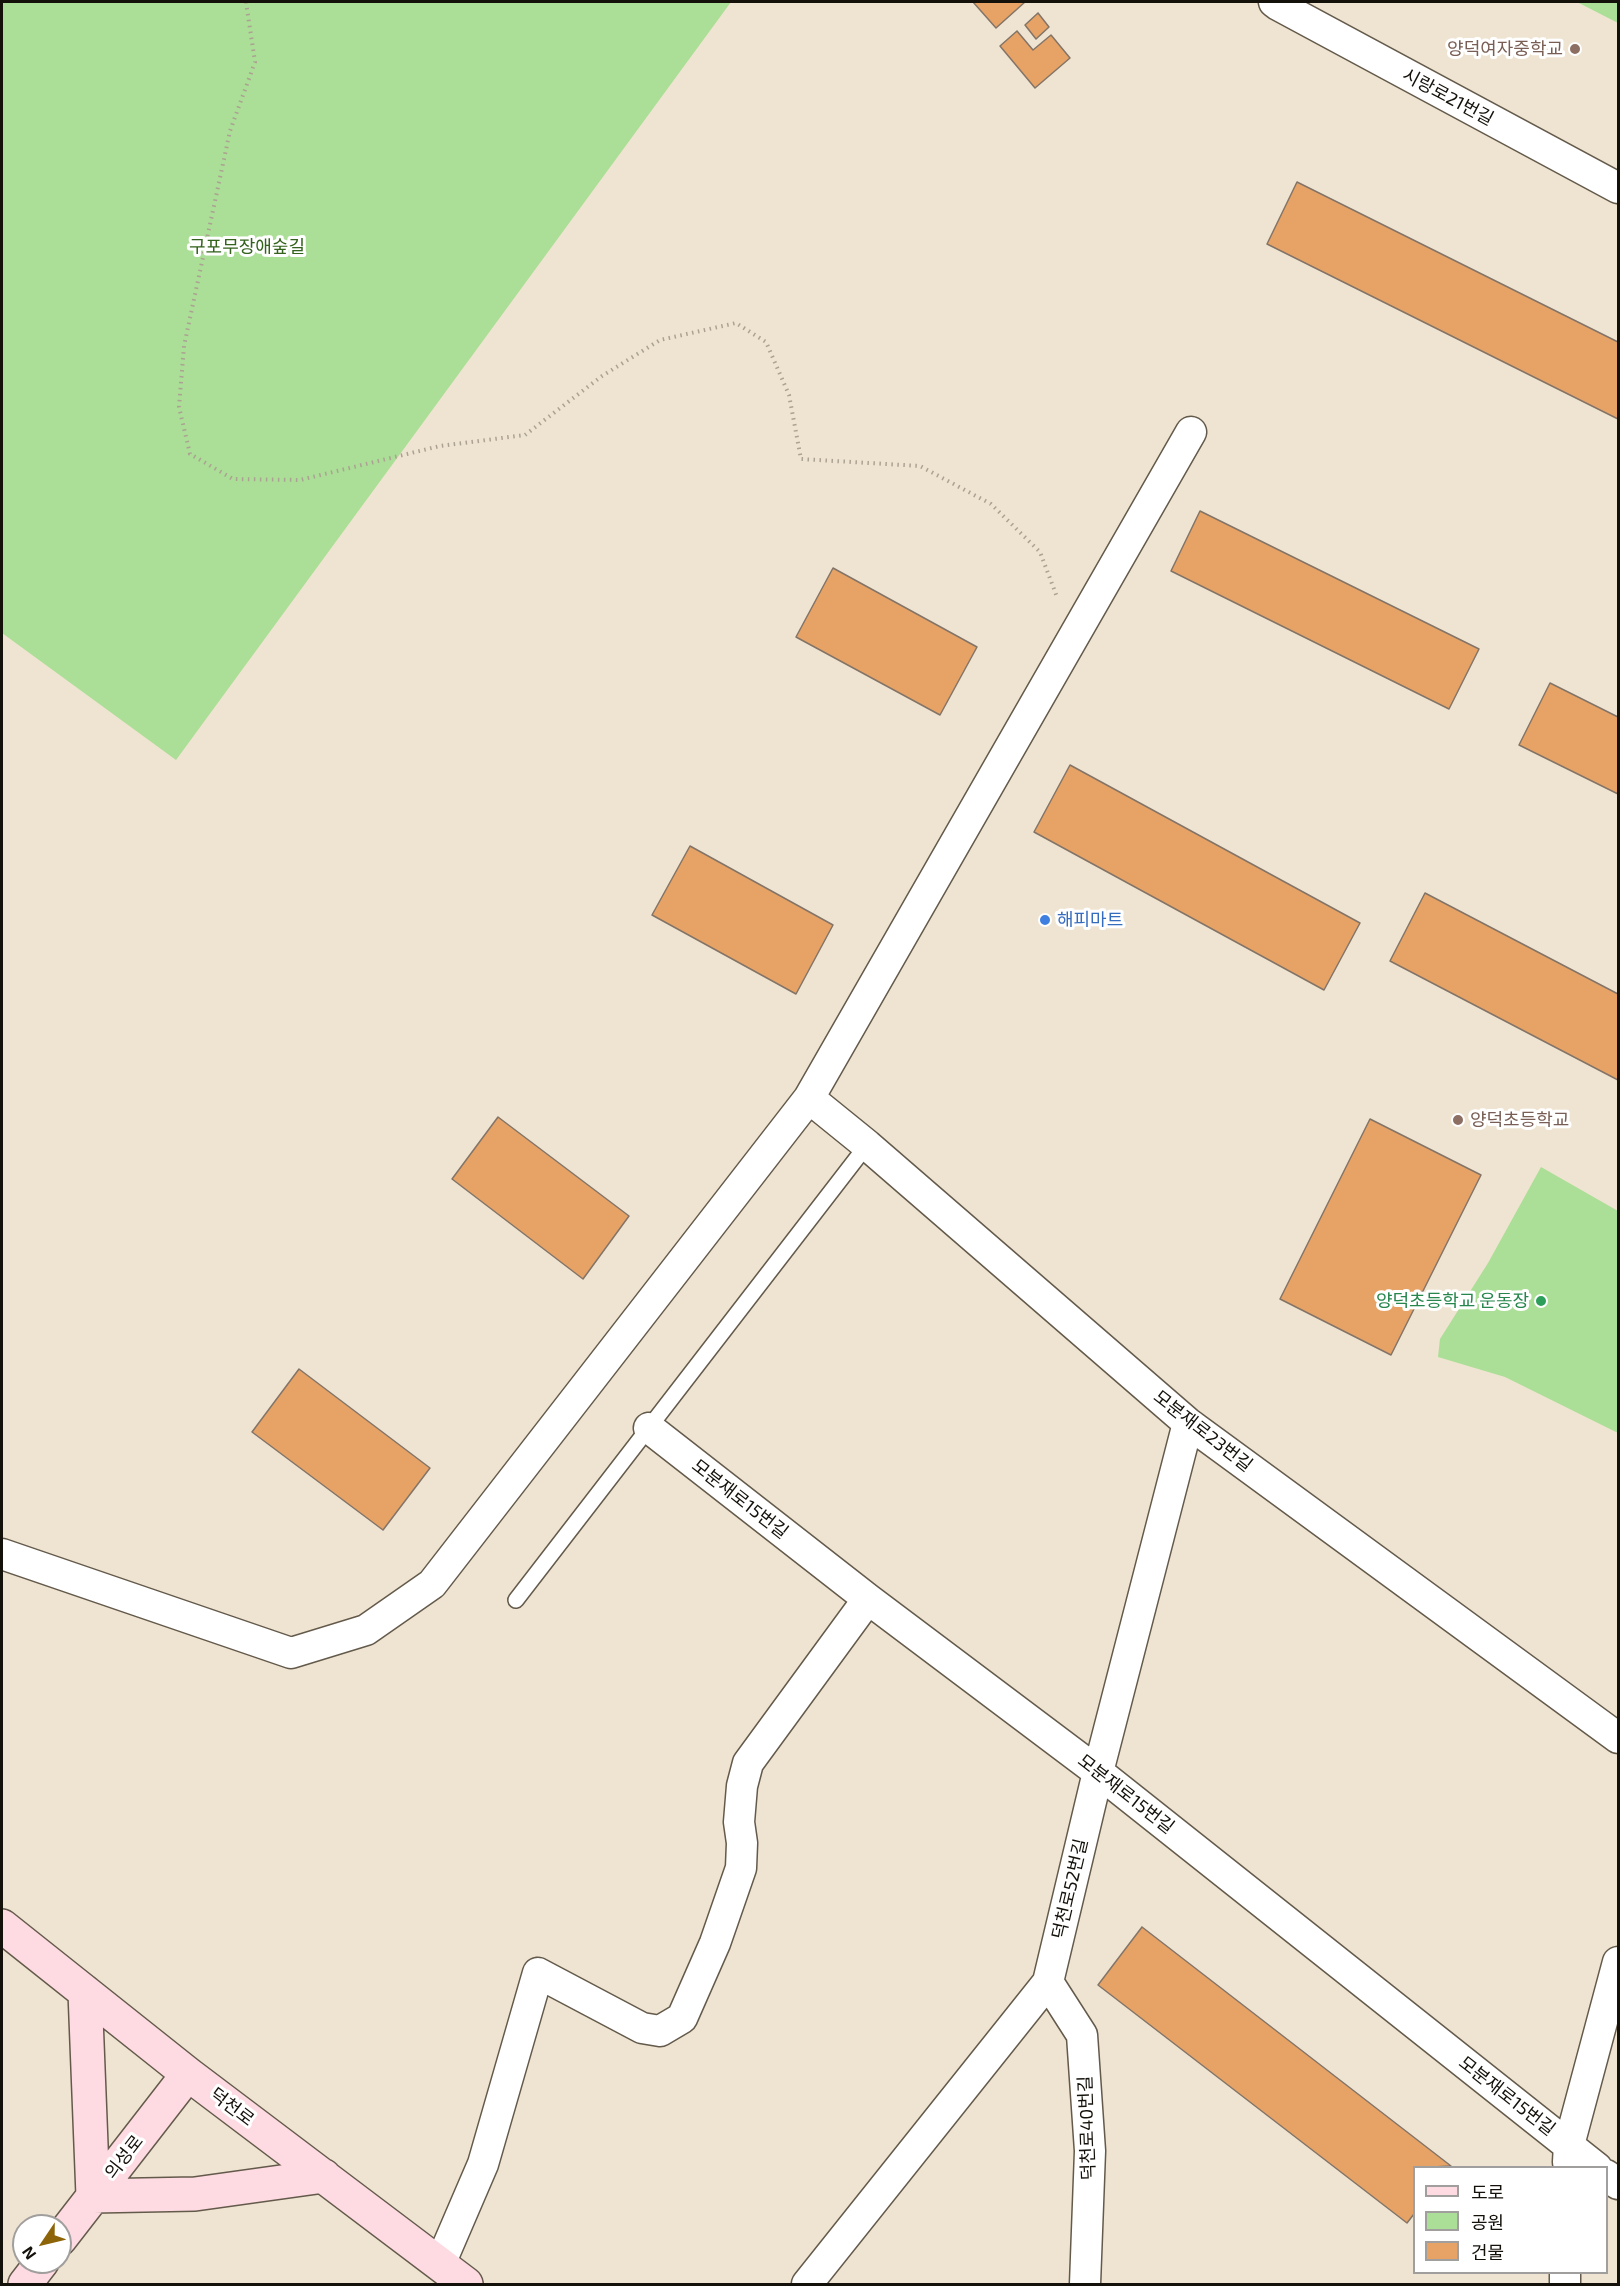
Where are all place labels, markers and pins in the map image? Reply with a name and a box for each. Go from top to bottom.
place label: 양덕여자중학교 [1447,38,1563,60]
marker: 양덕여자중학교 [1568,42,1582,56]
place label: 해피마트 [1057,909,1123,931]
marker: 해피마트 [1038,913,1052,927]
place label: 양덕초등학교 [1470,1109,1569,1131]
marker: 양덕초등학교 [1451,1113,1465,1127]
place label: 양덕초등학교 운동장 [1376,1290,1529,1312]
marker: 양덕초등학교 운동장 [1534,1294,1548,1308]

